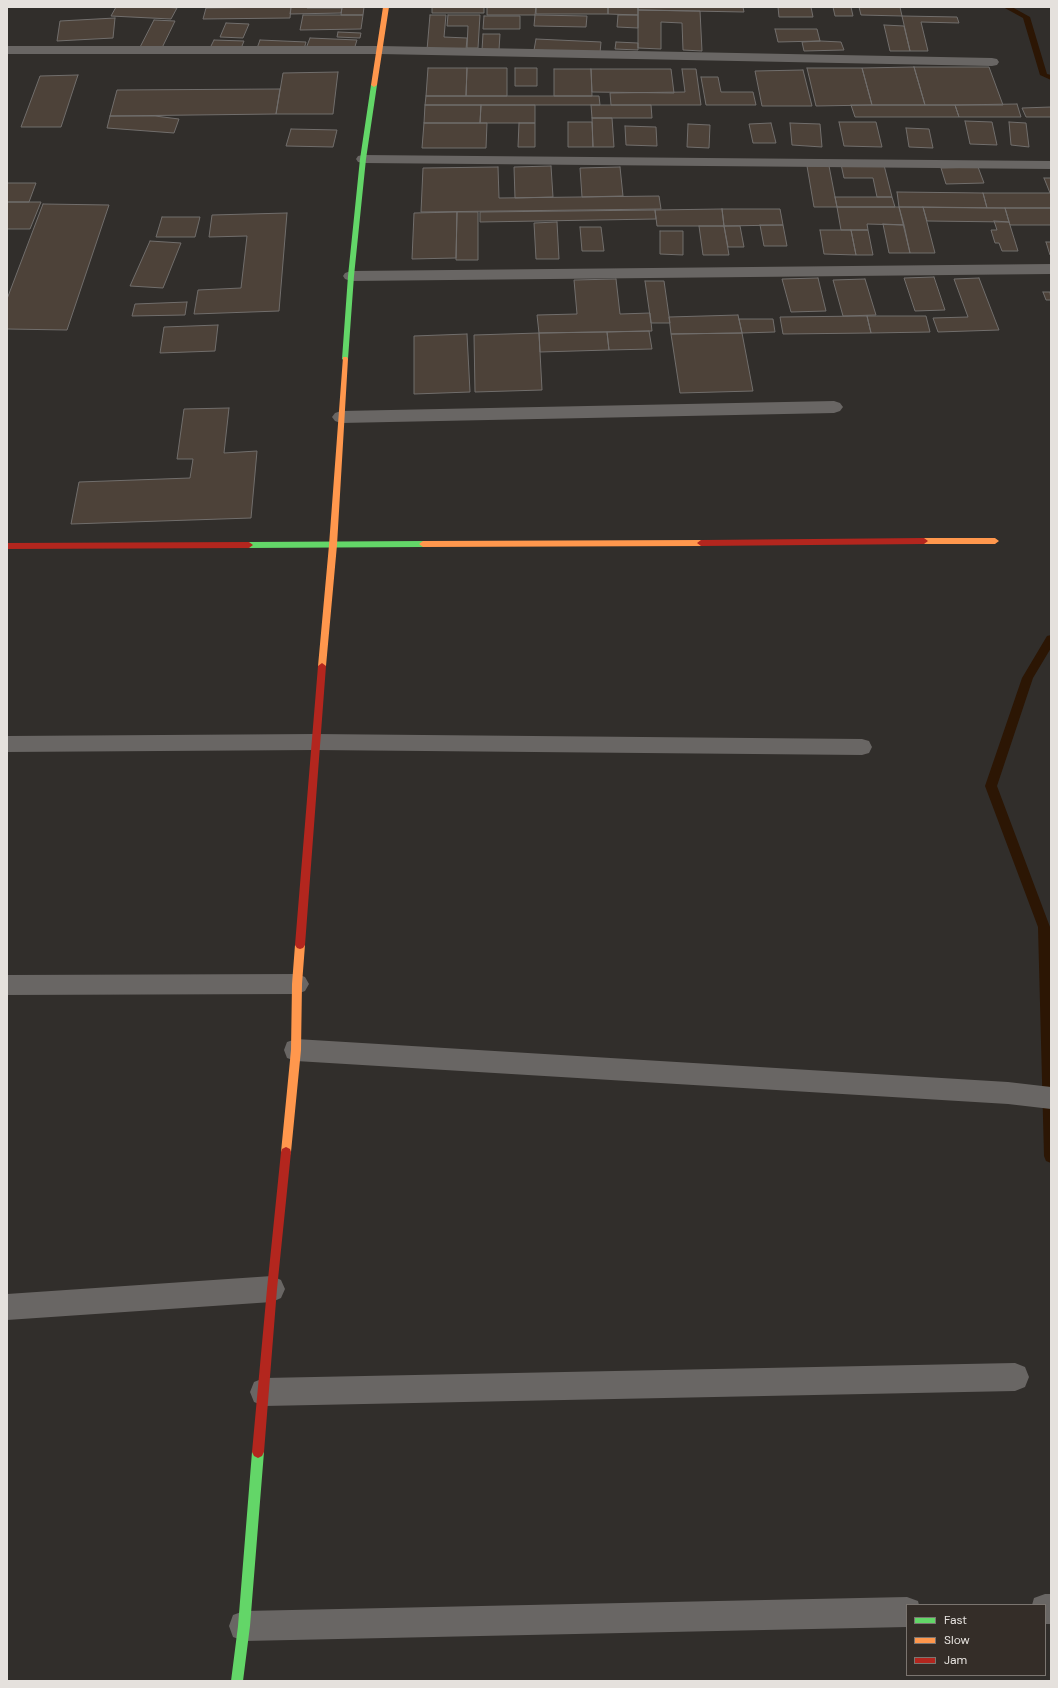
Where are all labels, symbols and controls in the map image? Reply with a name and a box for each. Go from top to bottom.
legend [906,1604,1046,1676]
text: Fast [944,1612,967,1628]
text: Slow [944,1632,970,1648]
text: Jam [944,1652,967,1668]

